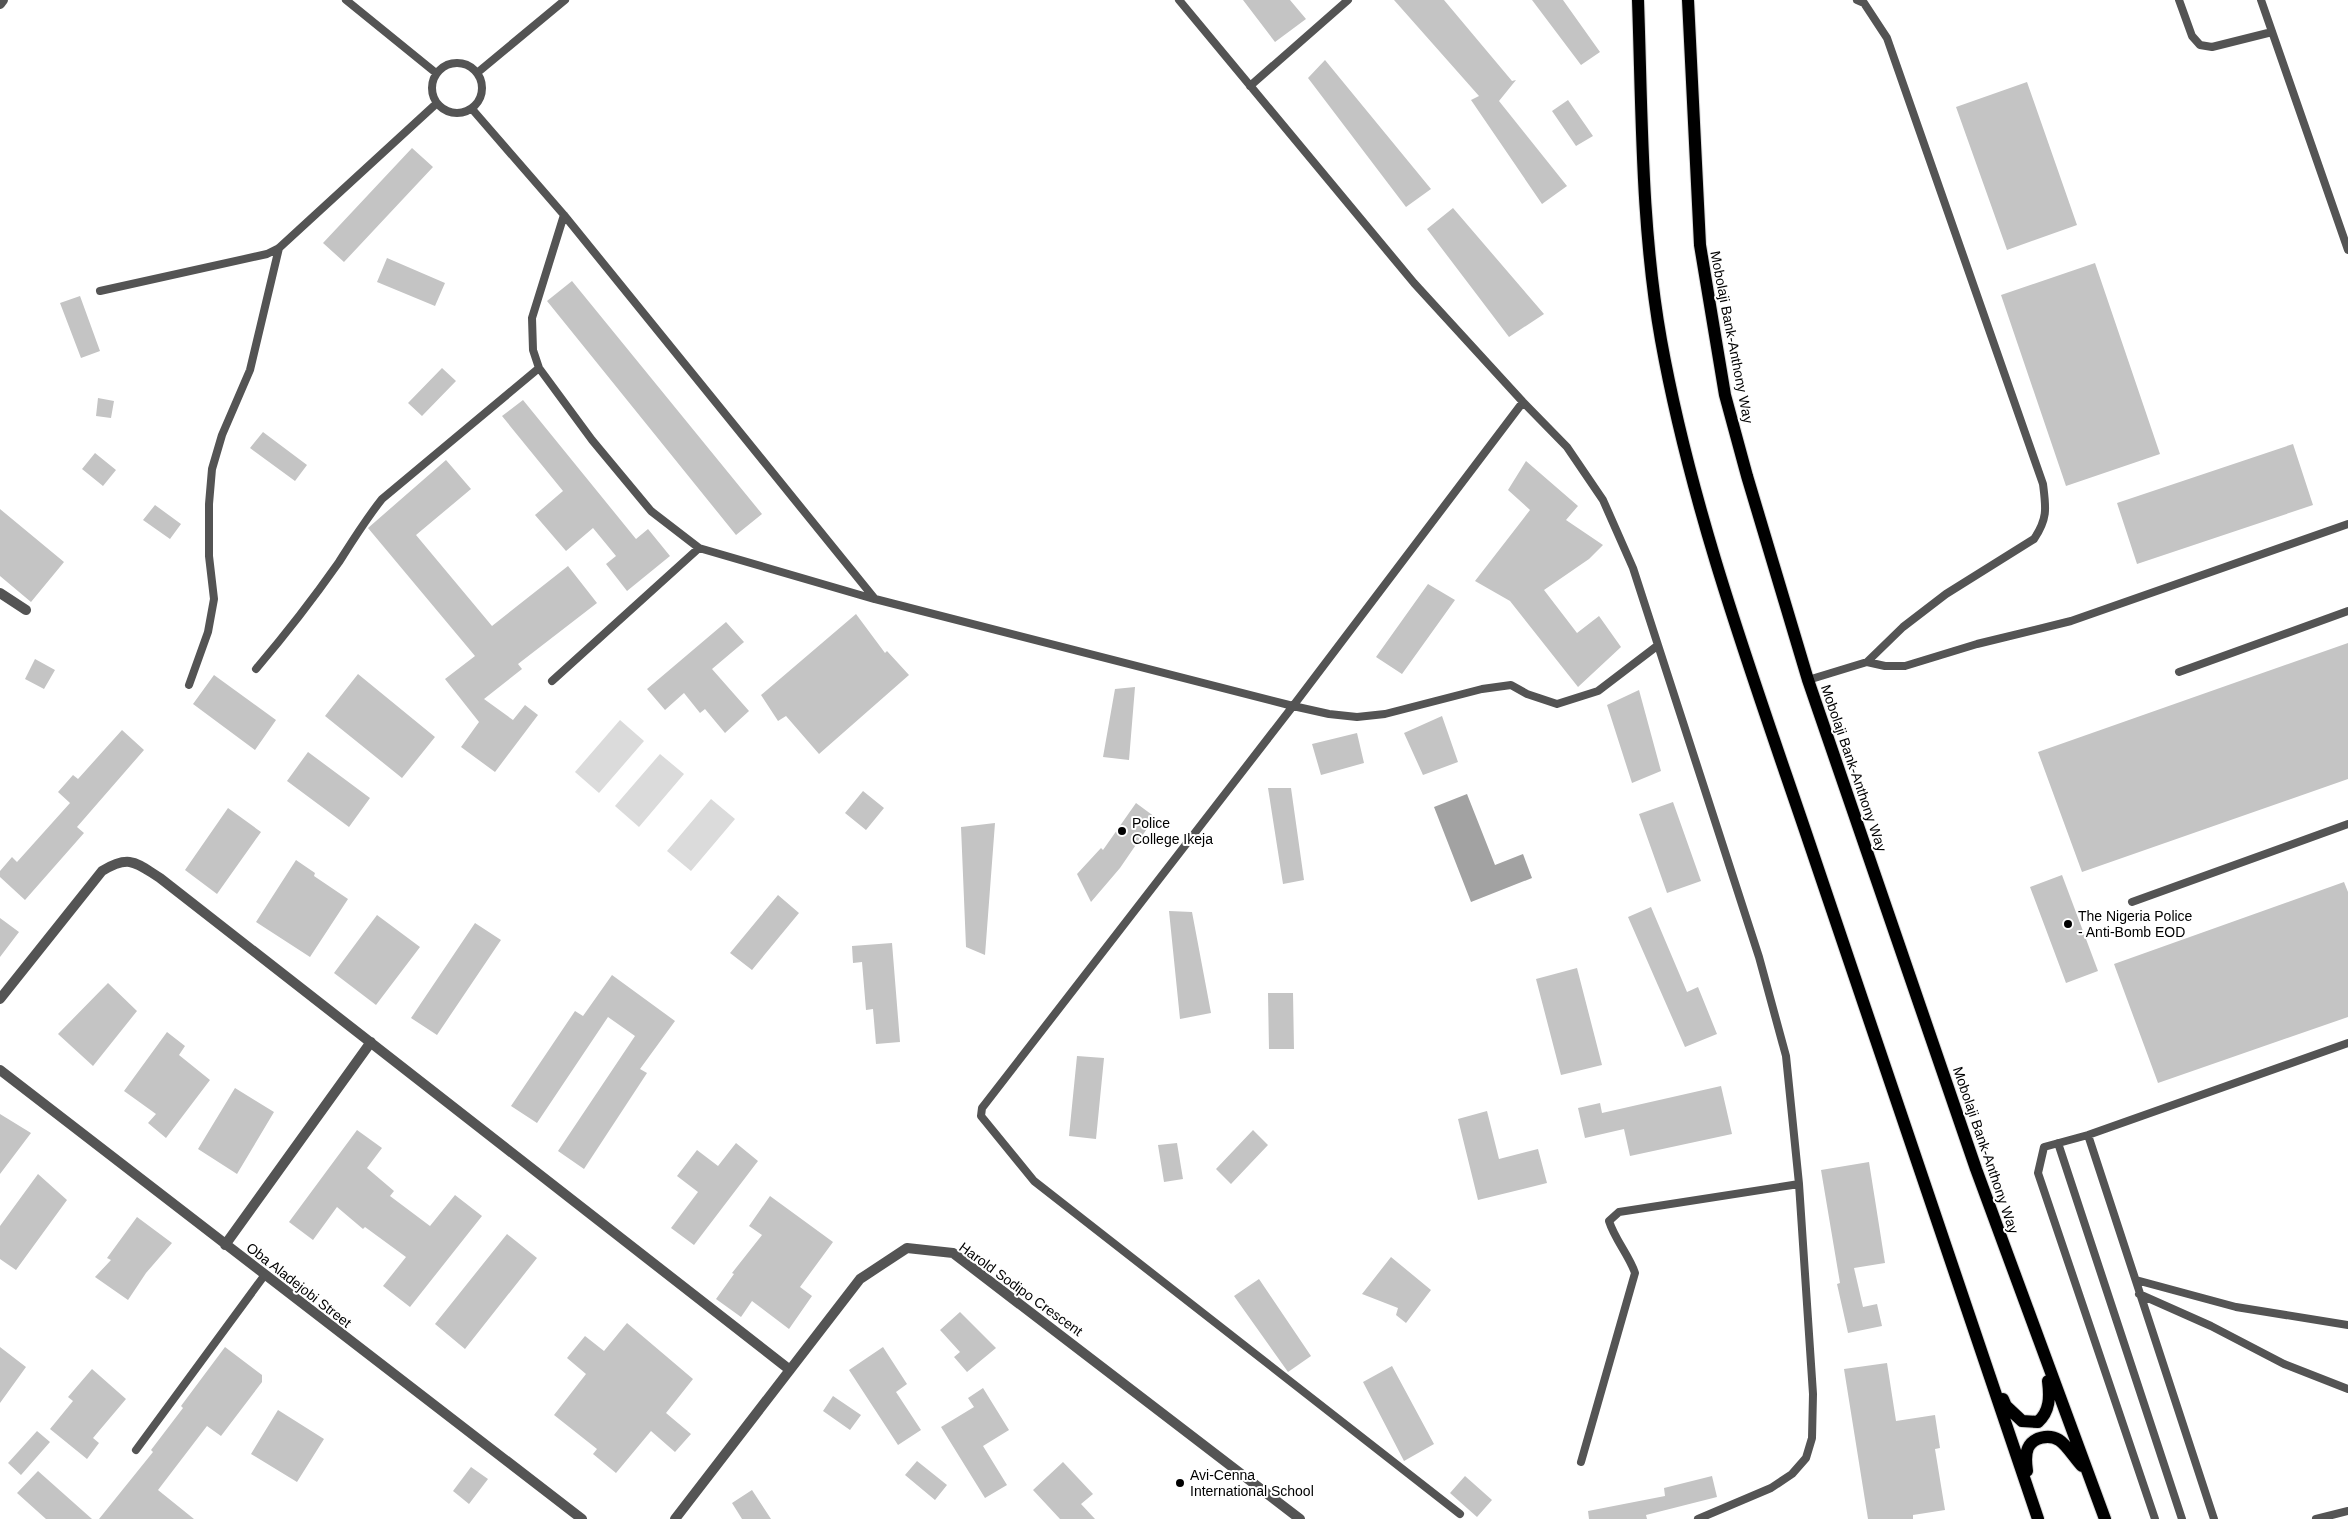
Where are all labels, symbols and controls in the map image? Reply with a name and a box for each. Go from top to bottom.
street label: Mobolaji Bank-Anthony Way [1707,249,1757,425]
street label: Mobolaji Bank-Anthony Way [1818,683,1890,853]
place label: Police College Ikeja [1132,815,1213,847]
marker: Police College Ikeja [1116,825,1128,837]
place label: The Nigeria Police - Anti-Bomb EOD [2078,908,2193,940]
marker: The Nigeria Police - Anti-Bomb EOD [2062,918,2074,930]
street label: Mobolaji Bank-Anthony Way [1950,1065,2022,1235]
street label: Oba Aladejobi Street [243,1239,355,1331]
street label: Harold Sodipo Crescent [956,1239,1086,1339]
place label: Avi-Cenna International School [1190,1467,1314,1499]
marker: Avi-Cenna International School [1174,1477,1186,1489]

